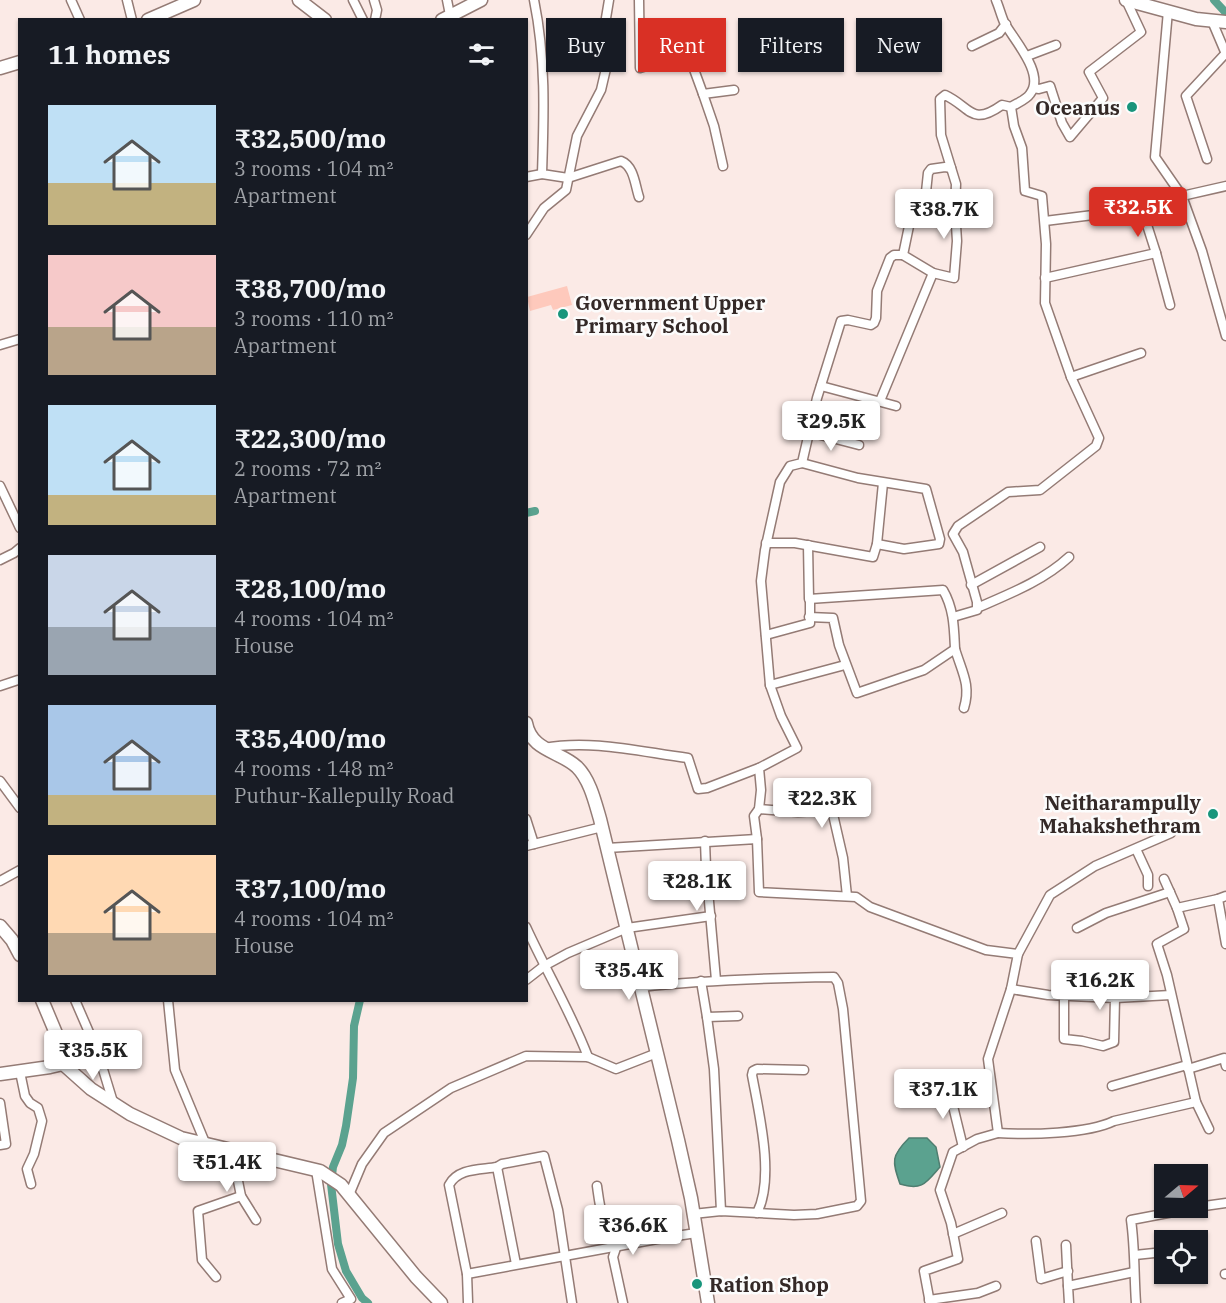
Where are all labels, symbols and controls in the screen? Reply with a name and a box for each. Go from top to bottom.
chip: Buy [546,18,626,72]
chip: Rent [638,18,726,72]
chip: Filters [738,18,844,72]
chip: New [856,18,942,72]
text: 11 homes [48,37,170,71]
icon: filters [465,38,498,71]
place label: Oceanus [1035,94,1120,121]
marker: Oceanus [1125,100,1139,114]
text: ₹32,500/mo [234,121,386,155]
icon: home [96,129,168,201]
text: 3 rooms · 104 m² [234,155,393,182]
text: Apartment [234,182,337,209]
pin: ₹32.5K [1089,187,1187,238]
pin: ₹38.7K [895,189,993,240]
text: ₹32.5K [1103,193,1173,220]
text: ₹38.7K [909,195,979,222]
text: ₹38,700/mo [234,271,386,305]
icon: home [96,279,168,351]
place label: Government Upper Primary School [575,289,765,339]
text: 3 rooms · 110 m² [234,305,393,332]
marker: Government Upper Primary School [556,307,570,321]
text: Apartment [234,332,337,359]
pin: ₹29.5K [782,401,880,452]
text: ₹29.5K [796,407,866,434]
text: ₹22,300/mo [234,421,386,455]
icon: home [96,429,168,501]
text: 2 rooms · 72 m² [234,455,381,482]
text: Apartment [234,482,337,509]
text: ₹28,100/mo [234,571,386,605]
icon: home [96,579,168,651]
text: 4 rooms · 104 m² [234,605,393,632]
text: House [234,632,294,659]
text: ₹35,400/mo [234,721,386,755]
icon: home [96,729,168,801]
text: 4 rooms · 148 m² [234,755,393,782]
pin: ₹22.3K [773,778,871,829]
text: Puthur-Kallepully Road [234,782,454,809]
text: ₹22.3K [787,784,857,811]
place label: Neitharampully Mahakshethram [1039,789,1202,839]
marker: Neitharampully Mahakshethram [1206,807,1220,821]
pin: ₹28.1K [648,861,746,912]
text: ₹28.1K [662,867,732,894]
text: ₹37,100/mo [234,871,386,905]
icon: home [96,879,168,951]
text: 4 rooms · 104 m² [234,905,393,932]
text: House [234,932,294,959]
pin: ₹35.4K [580,950,678,1001]
text: ₹35.4K [594,956,664,983]
pin: ₹16.2K [1051,960,1149,1011]
text: ₹16.2K [1065,966,1135,993]
pin: ₹35.5K [44,1030,142,1081]
text: ₹35.5K [58,1036,128,1063]
pin: ₹37.1K [894,1069,992,1120]
text: ₹37.1K [908,1075,978,1102]
pin: ₹51.4K [178,1142,276,1193]
text: ₹51.4K [192,1148,262,1175]
north arrow [1154,1164,1208,1218]
map controls [1154,1164,1208,1284]
pin: ₹36.6K [584,1205,682,1256]
text: ₹36.6K [598,1211,668,1238]
button: locate [1154,1230,1208,1284]
place label: Ration Shop [709,1271,829,1298]
marker: Ration Shop [690,1277,704,1291]

